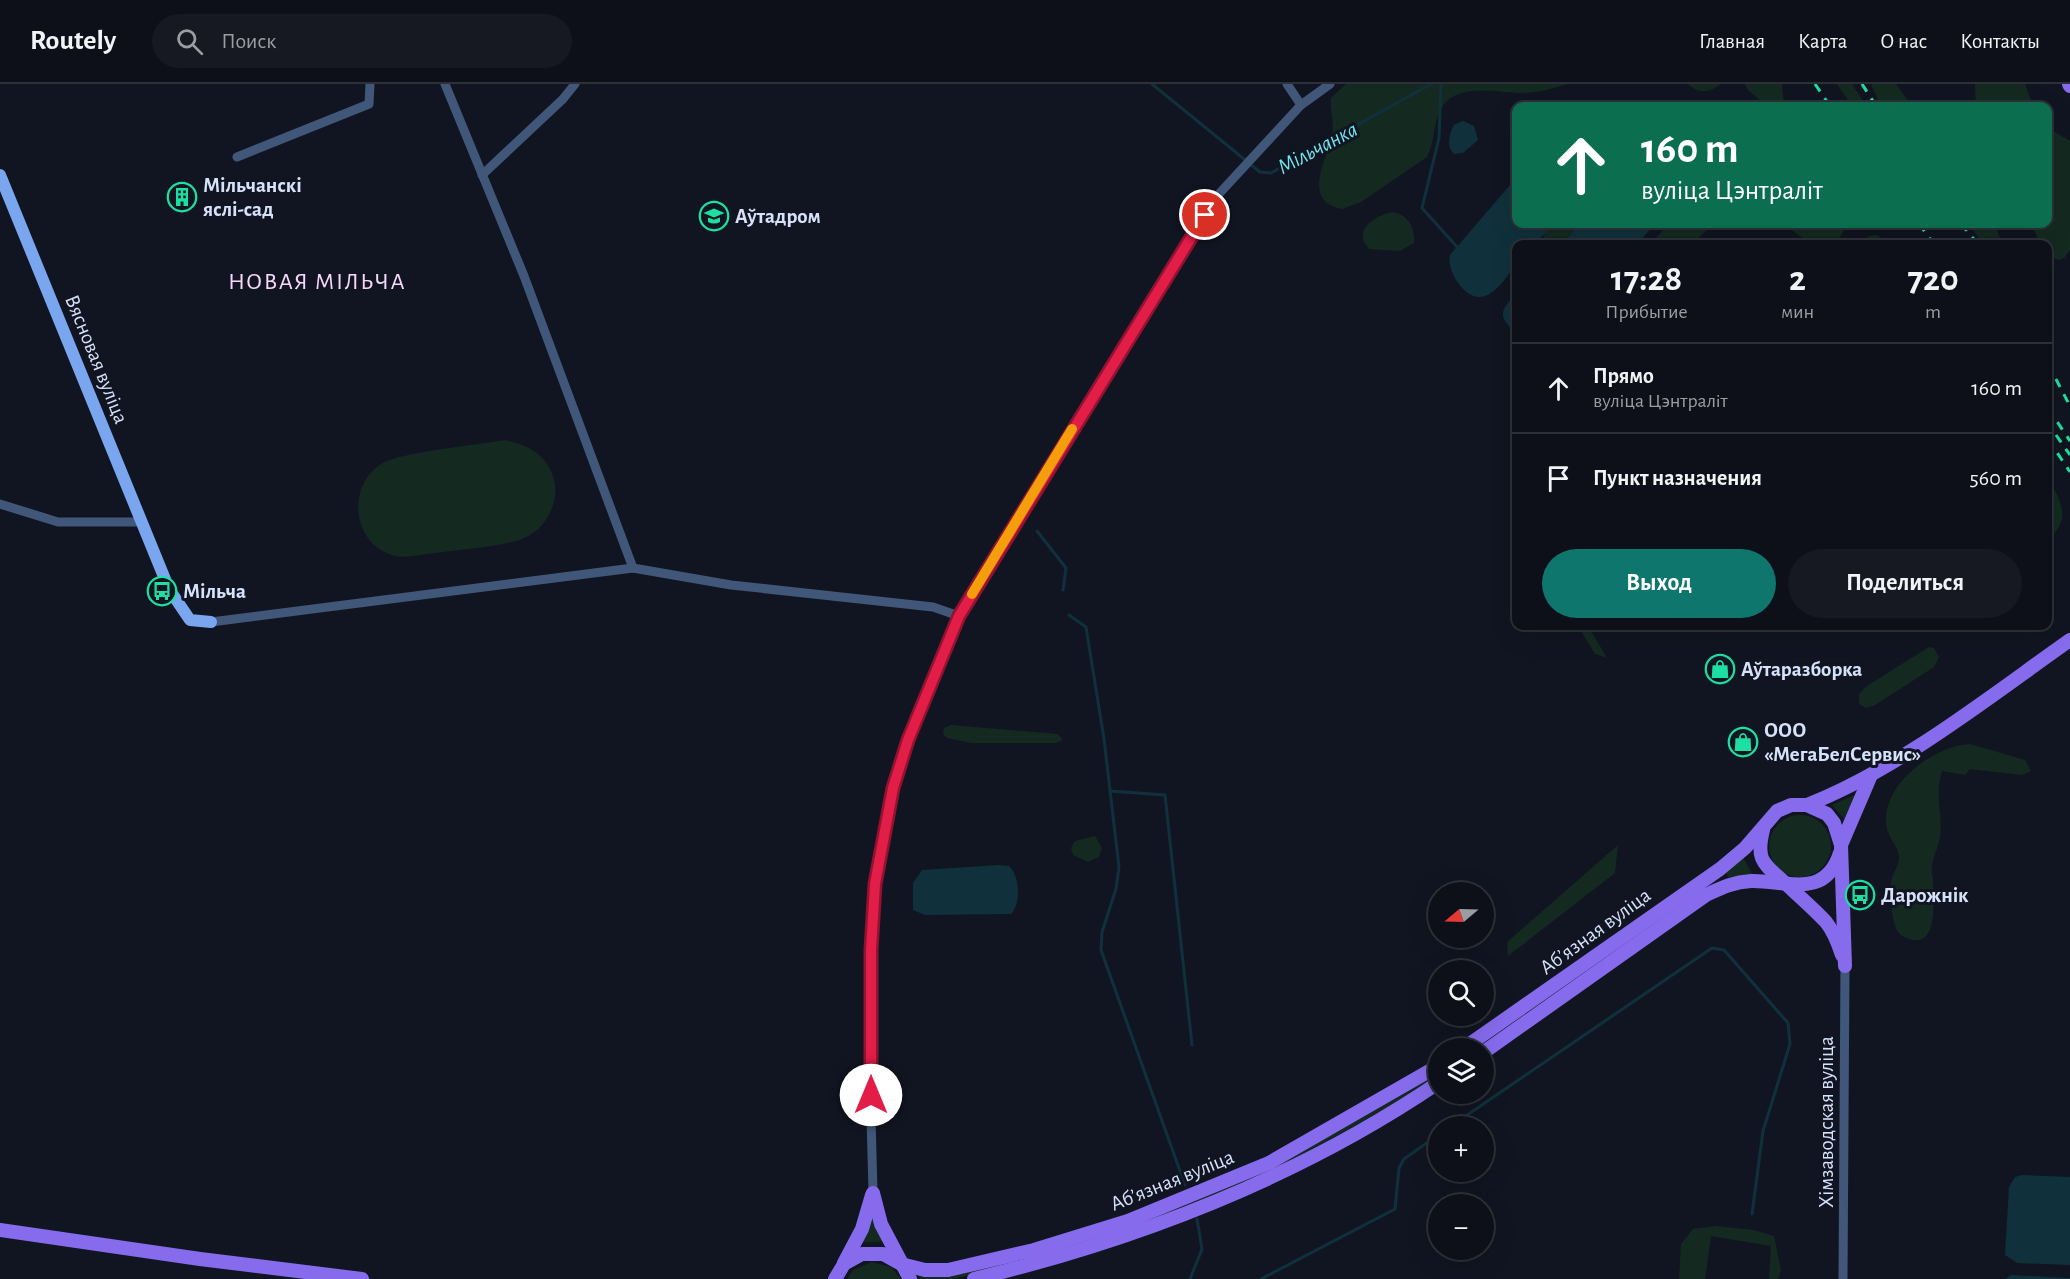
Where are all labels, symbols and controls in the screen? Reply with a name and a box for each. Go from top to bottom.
search box [152,14,572,68]
icon: search [173,25,206,58]
text: Routely [30,27,116,55]
text: Поиск [221,30,276,52]
text: Главная [1699,31,1765,52]
text: Карта [1798,31,1847,52]
text: О нас [1880,31,1927,52]
text: Контакты [1960,31,2040,52]
water label: Мільчанка [1274,118,1361,178]
icon: ahead [1542,126,1620,204]
text: 160 m [1641,128,1739,170]
place label: Мільчанскі яслі-сад [203,175,302,220]
text: вуліца Цэнтраліт [1641,177,1823,204]
building icon: Мільчанскі яслі-сад [166,181,198,213]
pin [1179,189,1230,240]
icon: arrive [1188,198,1221,231]
school or university icon: Аўтадром [698,200,730,232]
place label: Аўтадром [735,206,821,227]
text: 17:28 [1611,261,1682,297]
text: 2 [1789,261,1806,297]
text: 720 [1907,261,1959,297]
district label: НОВАЯ МІЛЬЧА [228,270,406,294]
street label: Вясновая вуліца [61,292,132,427]
text: Прибытие [1605,302,1688,322]
text: мин [1781,302,1814,322]
text: m [1925,302,1941,322]
text: Прямо [1593,365,1654,387]
icon: ahead [1542,372,1575,405]
text: 160 m [1971,377,2022,399]
text: вуліца Цэнтраліт [1593,391,1728,411]
icon: arrive [1542,462,1575,495]
text: Пункт назначения [1593,467,1762,489]
text: 560 m [1970,467,2022,489]
button: Выход [1542,549,1776,618]
button: Поделиться [1788,549,2022,618]
bus stop icon: Мільча [146,575,178,607]
place label: Мільча [183,581,246,602]
shop icon: Аўтаразборка [1704,653,1736,685]
place label: Аўтаразборка [1741,659,1862,680]
place label: ООО «МегаБелСервис» [1764,720,1921,765]
shop icon: ООО «МегаБелСервис» [1727,726,1759,758]
bus stop icon: Дарожнік [1844,879,1876,911]
north arrow [1428,882,1494,948]
map controls [1428,882,1494,1260]
street label: Абʼязная вуліца [1536,884,1655,979]
place label: Дарожнік [1881,885,1969,906]
button: search [1428,960,1494,1026]
street label: Хімзаводская вуліца [1816,1036,1837,1208]
button: layers [1428,1038,1494,1104]
position arrow [839,1063,903,1127]
button: + [1428,1116,1494,1182]
street label: Абʼязная вуліца [1107,1146,1237,1215]
button: − [1428,1194,1494,1260]

